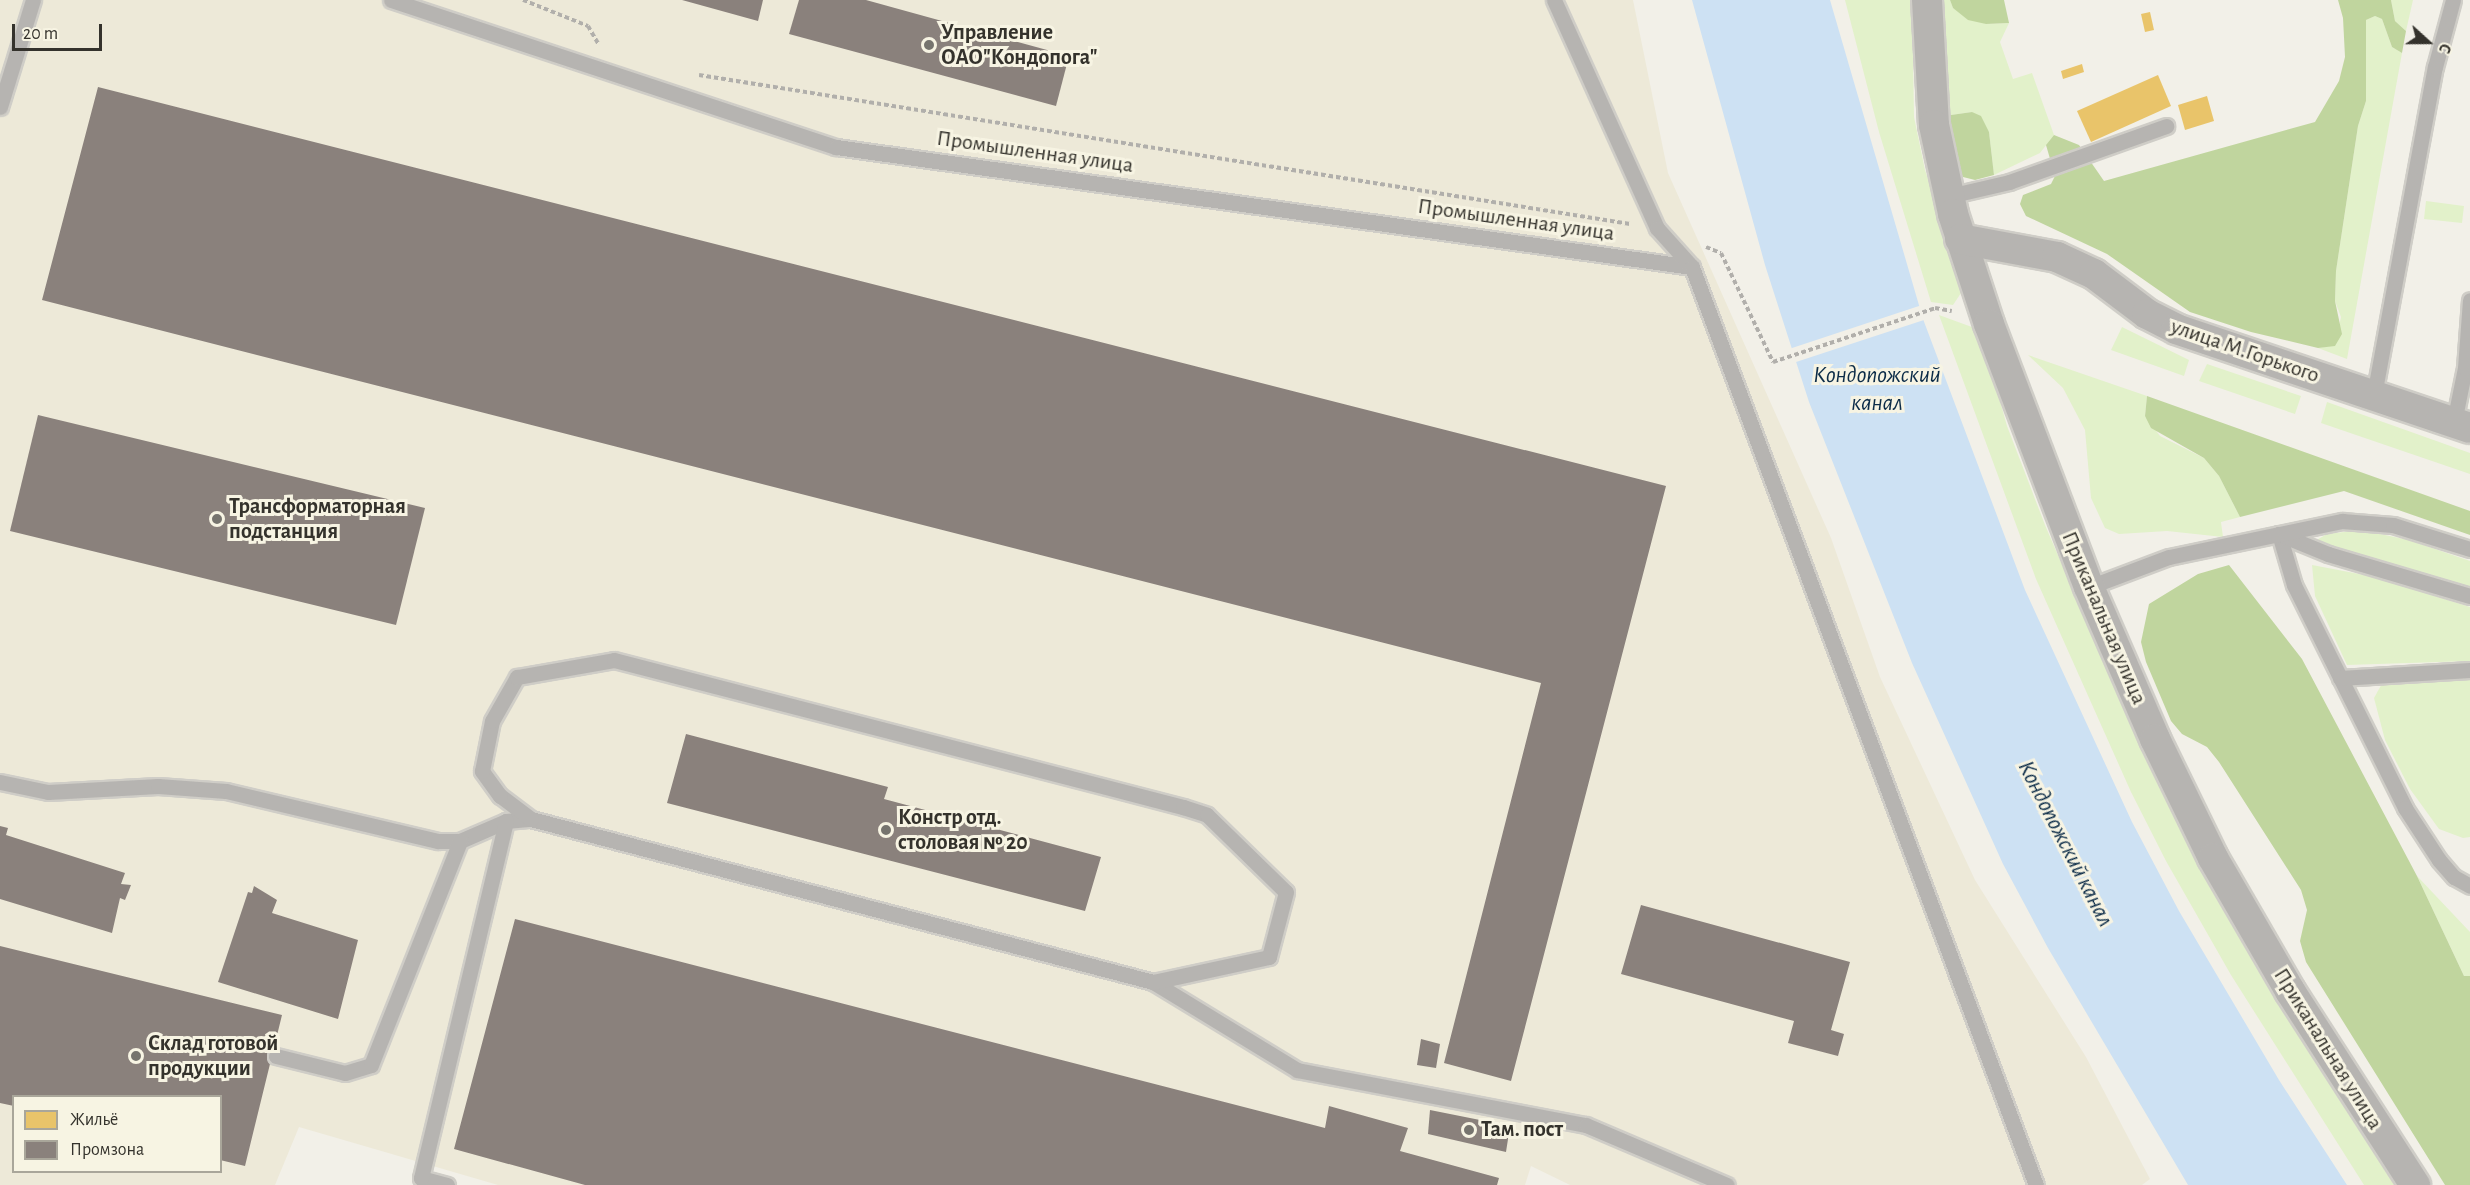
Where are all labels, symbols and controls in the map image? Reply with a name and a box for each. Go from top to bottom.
scale bar [15,12,105,50]
north arrow [2398,12,2458,72]
place label: Управление ОАО"Кондопога" [941,19,1097,70]
text: 20 m [23,25,58,43]
marker: Управление ОАО"Кондопога" [922,38,936,52]
text: С [2436,41,2454,55]
street label: Промышленная улица [935,125,1135,179]
street label: Промышленная улица [1416,193,1616,247]
street label: улица М.Горького [2167,313,2323,389]
water label: Кондопожский канал [1813,362,1941,418]
place label: Трансформаторная подстанция [229,493,406,544]
marker: Трансформаторная подстанция [210,512,224,526]
street label: Приканальная улица [2056,528,2152,708]
water label: Кондопожский канал [2011,756,2119,932]
place label: Констр отд. столовая № 20 [898,804,1028,855]
marker: Констр отд. столовая № 20 [879,823,893,837]
street label: Приканальная улица [2268,963,2388,1135]
place label: Склад готовой продукции [148,1030,278,1082]
marker: Склад готовой продукции [129,1049,143,1063]
legend [12,1095,222,1173]
text: Жильё [70,1111,118,1129]
place label: Там. пост [1481,1117,1563,1143]
marker: Там. пост [1462,1123,1476,1137]
text: Промзона [70,1141,144,1159]

